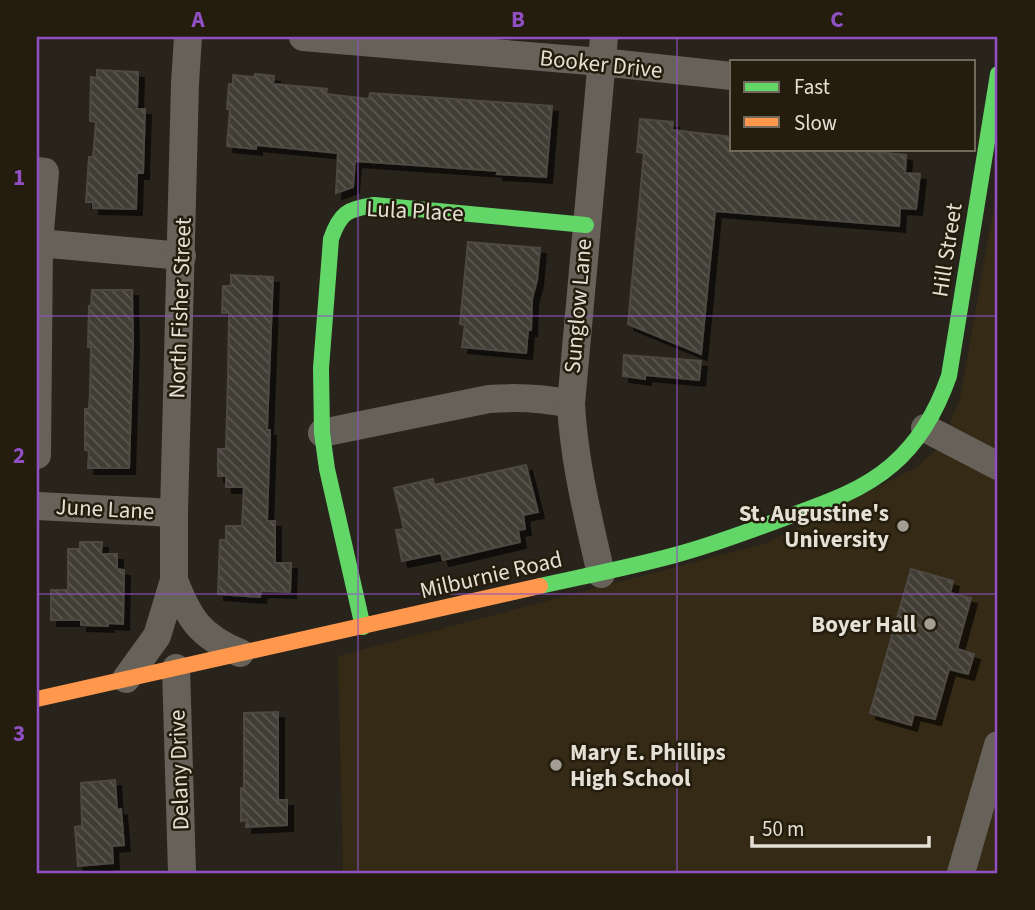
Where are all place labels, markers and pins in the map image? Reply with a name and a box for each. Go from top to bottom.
place label: St. Augustine's University [739,497,889,556]
marker: St. Augustine's University [895,518,911,534]
place label: Boyer Hall [811,608,916,641]
marker: Boyer Hall [922,616,938,632]
place label: Mary E. Phillips High School [570,736,726,795]
marker: Mary E. Phillips High School [548,757,564,773]

